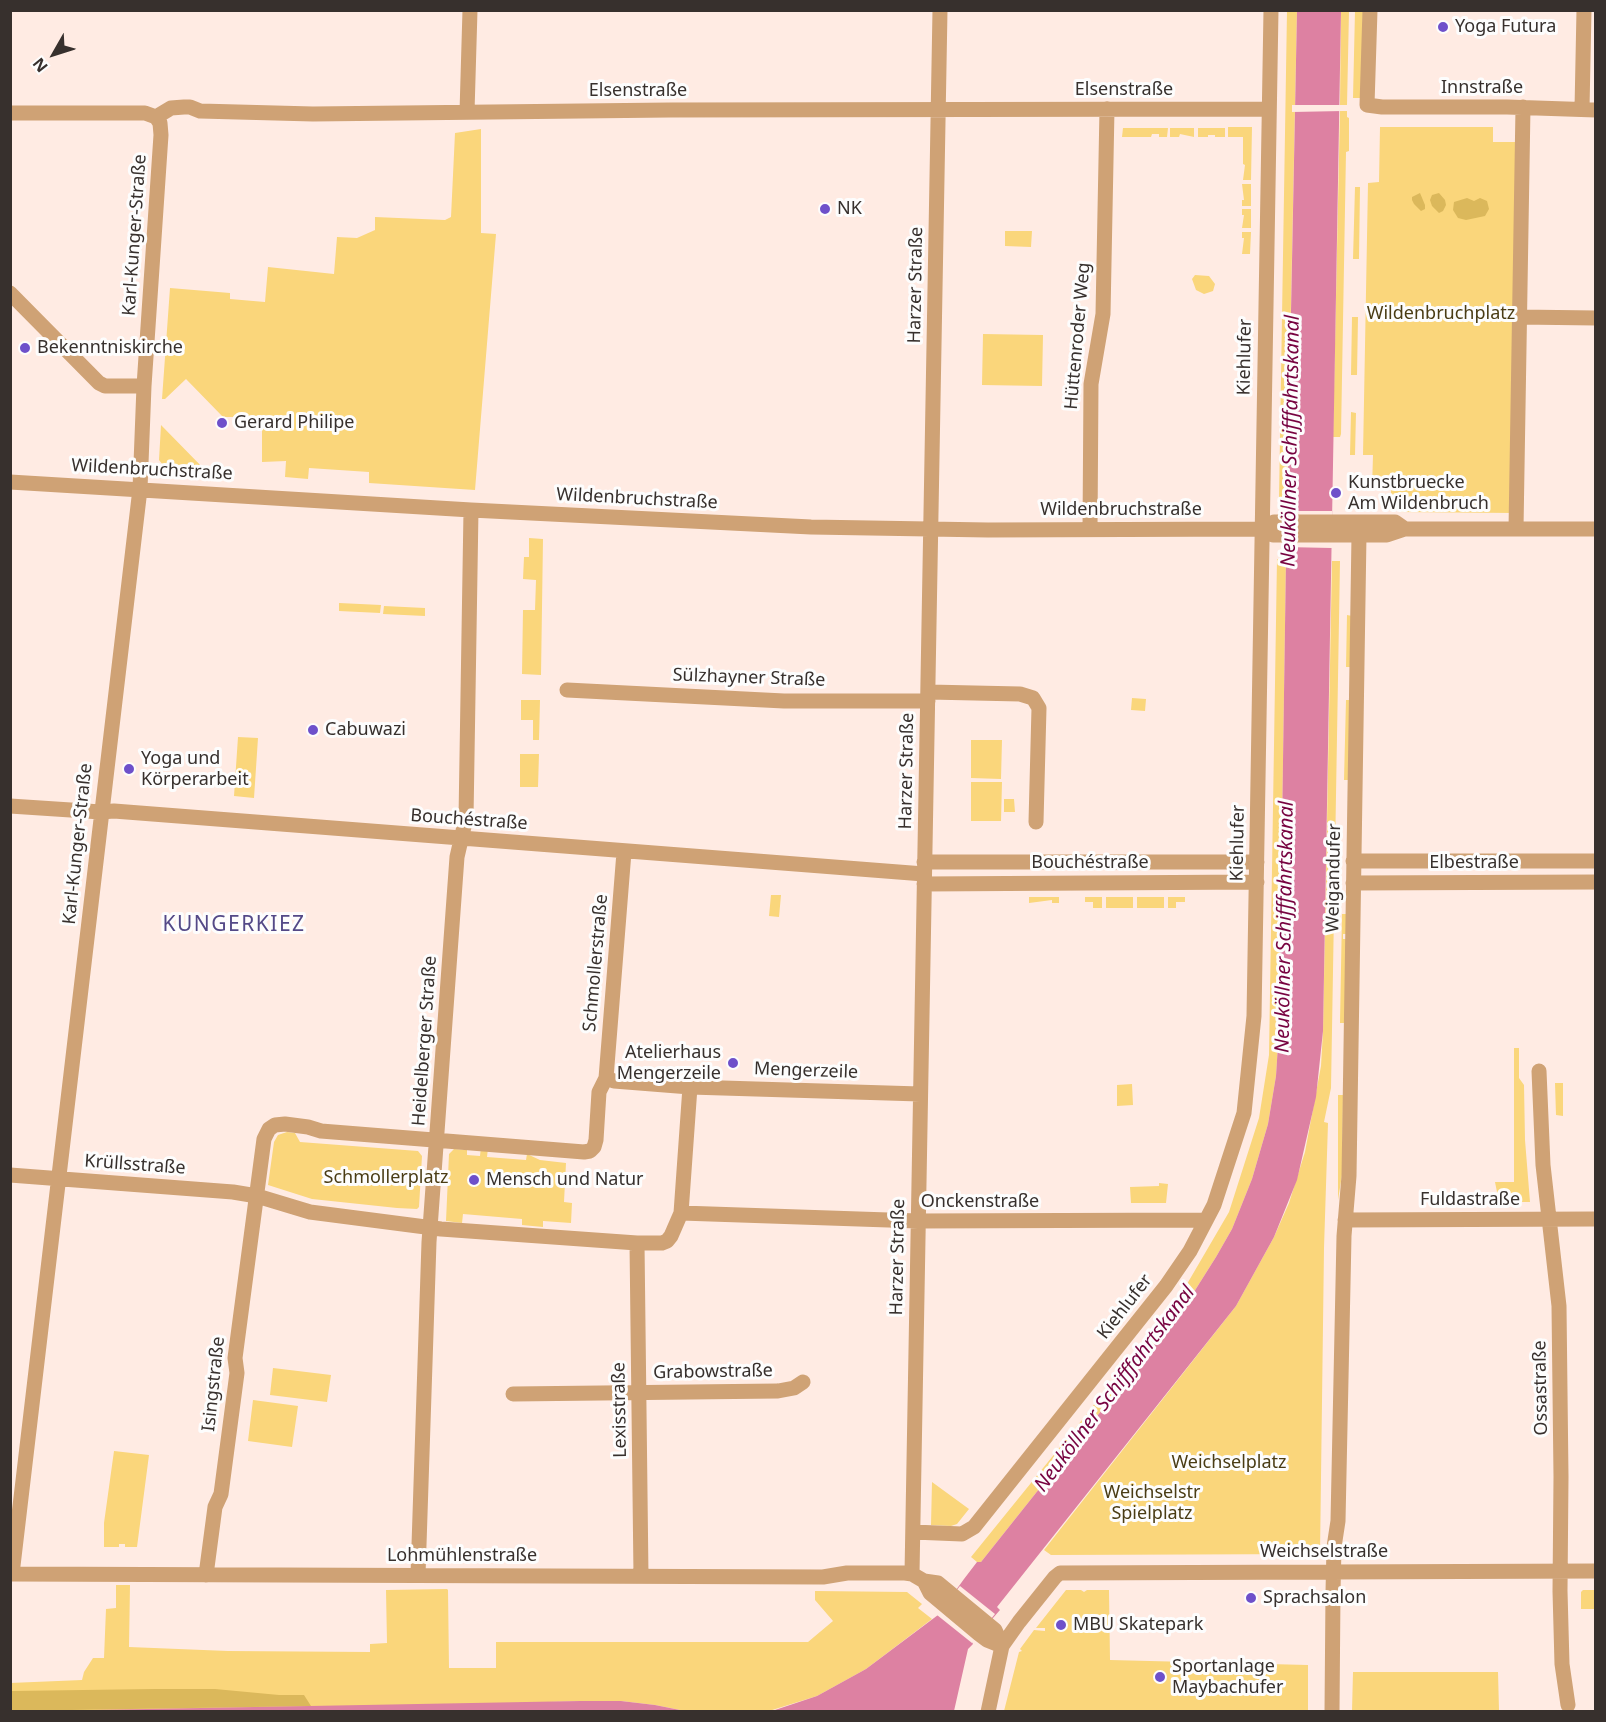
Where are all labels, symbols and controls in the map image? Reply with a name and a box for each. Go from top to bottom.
place label: Yoga Futura [1455,16,1556,38]
marker: Yoga Futura [1436,20,1450,34]
north arrow [24,24,84,84]
text: N [27,53,53,77]
street label: Innstraße [1441,77,1523,99]
street label: Elsenstraße [1075,79,1173,101]
street label: Elsenstraße [589,80,687,102]
street label: Karl-Kunger-Straße [119,153,151,317]
place label: NK [837,198,862,220]
marker: NK [818,202,832,216]
street label: Harzer Straße [904,226,928,344]
street label: Hüttenroder Weg [1061,262,1095,410]
park label: Wildenbruchplatz [1367,303,1515,325]
water label: Neuköllner Schifffahrtskanal [1277,315,1305,567]
street label: Kiehlufer [1234,319,1256,395]
place label: Bekenntniskirche [37,337,183,359]
marker: Bekenntniskirche [18,341,32,355]
place label: Gerard Philipe [234,412,354,434]
marker: Gerard Philipe [215,416,229,430]
street label: Wildenbruchstraße [71,455,233,485]
place label: Kunstbruecke Am Wildenbruch [1348,472,1489,514]
street label: Wildenbruchstraße [556,484,718,514]
marker: Kunstbruecke Am Wildenbruch [1329,486,1343,500]
street label: Wildenbruchstraße [1040,499,1202,521]
street label: Sülzhayner Straße [672,665,826,691]
street label: Harzer Straße [895,712,919,830]
place label: Cabuwazi [325,719,406,741]
marker: Cabuwazi [306,723,320,737]
place label: Yoga und Körperarbeit [141,748,249,790]
street label: Karl-Kunger-Straße [59,762,97,926]
marker: Yoga und Körperarbeit [122,762,136,776]
water label: Neuköllner Schifffahrtskanal [1271,801,1299,1053]
street label: Bouchéstraße [410,805,528,835]
street label: Kiehlufer [1227,805,1249,881]
street label: Weigandufer [1322,823,1346,933]
street label: Bouchéstraße [1031,852,1149,874]
street label: Elbestraße [1429,852,1519,874]
street label: Schmollerstraße [579,893,613,1033]
district label: KUNGERKIEZ [162,912,306,938]
street label: Heidelberger Straße [408,955,442,1127]
place label: Atelierhaus Mengerzeile [617,1042,721,1084]
marker: Atelierhaus Mengerzeile [726,1056,740,1070]
street label: Mengerzeile [753,1058,859,1084]
street label: Krüllsstraße [84,1151,186,1179]
park label: Schmollerplatz [323,1167,449,1189]
place label: Mensch und Natur [486,1169,643,1191]
marker: Mensch und Natur [467,1173,481,1187]
street label: Fuldastraße [1420,1189,1520,1211]
street label: Onckenstraße [921,1191,1039,1213]
street label: Harzer Straße [886,1198,910,1316]
street label: Kiehlufer [1093,1270,1157,1344]
water label: Neuköllner Schifffahrtskanal [1030,1281,1200,1497]
street label: Isingstraße [198,1335,230,1433]
street label: Ossastraße [1529,1340,1553,1436]
street label: Grabowstraße [653,1360,773,1384]
street label: Lexisstraße [608,1362,632,1458]
park label: Weichselplatz [1171,1452,1287,1474]
park label: Weichselstr Spielplatz [1104,1482,1200,1524]
street label: Weichselstraße [1260,1541,1388,1563]
street label: Lohmühlenstraße [387,1545,537,1567]
place label: Sprachsalon [1263,1587,1366,1609]
marker: Sprachsalon [1244,1591,1258,1605]
place label: MBU Skatepark [1073,1614,1203,1636]
marker: MBU Skatepark [1054,1618,1068,1632]
place label: Sportanlage Maybachufer [1172,1656,1283,1698]
marker: Sportanlage Maybachufer [1153,1670,1167,1684]

